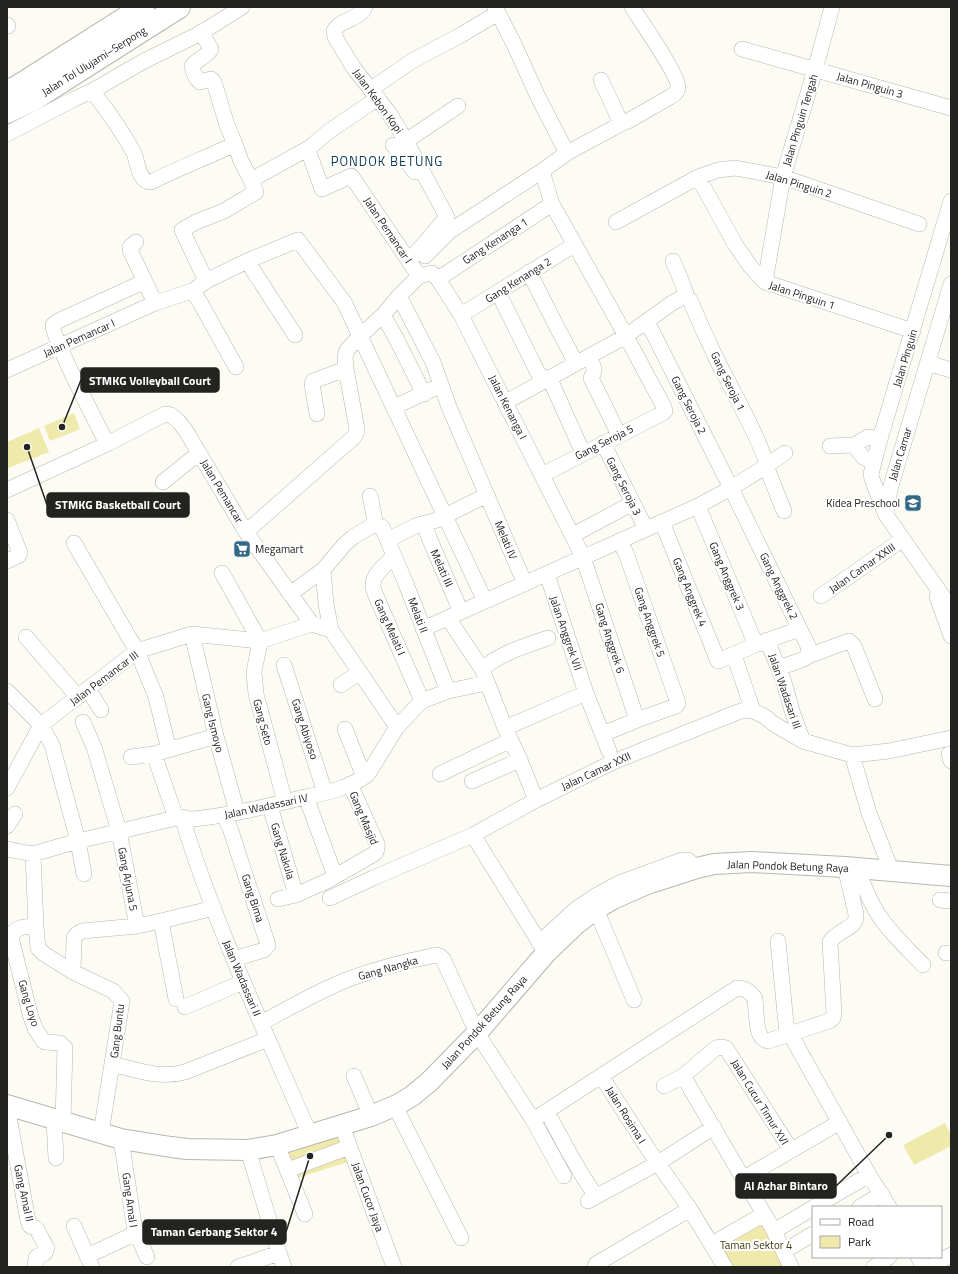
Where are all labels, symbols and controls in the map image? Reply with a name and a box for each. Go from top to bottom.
street label: Jalan Tol Ulujami–Serpong [39,22,150,100]
street label: Jalan Kebon Kopi [349,65,407,137]
street label: Jalan Pinguin 3 [835,68,905,102]
street label: Jalan Pinguin Tengah [778,72,822,168]
district label: PONDOK BETUNG [331,151,443,171]
street label: Jalan Pinguin 2 [764,166,834,202]
street label: Jalan Pemancar I [360,194,416,266]
street label: Gang Kenanga 1 [459,214,531,268]
street label: Gang Kenanga 2 [482,253,554,307]
street label: Jalan Pinguin 1 [767,277,837,313]
street label: Jalan Pemancar I [41,315,117,361]
street label: Jalan Pinguin [889,327,921,389]
street label: Gang Seroja 1 [707,349,749,413]
callout: STMKG Volleyball Court [81,368,219,392]
text: STMKG Volleyball Court [89,371,212,390]
street label: Jalan Kenanga I [485,372,531,442]
street label: Gang Seroja 2 [667,373,711,437]
street label: Gang Seroja 5 [572,420,636,464]
street label: Jalan Camar [884,425,916,483]
street label: Gang Seroja 3 [602,454,646,518]
street label: Jalan Pemancar [197,456,247,526]
callout: STMKG Basketball Court [47,493,189,517]
school or university icon: Kidea Preschool [903,493,923,513]
text: STMKG Basketball Court [55,495,182,514]
place label: Kidea Preschool [826,495,900,511]
street label: Melati IV [491,518,522,562]
supermarket icon: Megamart [232,539,252,559]
street label: Gang Anggrek 3 [705,539,749,613]
street label: Jalan Camar XXIII [826,539,898,597]
place label: Megamart [255,541,303,557]
street label: Melati III [427,547,457,589]
street label: Gang Anggrek 2 [756,550,802,622]
street label: Gang Anggrek 4 [669,555,711,629]
street label: Gang Anggrek 5 [631,585,669,659]
street label: Jalan Anggrek VII [546,594,586,672]
street label: Melati II [404,595,432,635]
street label: Gang Melati I [370,596,410,658]
street label: Gang Anggrek 6 [591,601,629,675]
street label: Jalan Pemancar III [66,647,142,709]
street label: Jalan Wadasari III [765,651,805,731]
street label: Gang Ismoyo [198,692,228,754]
street label: Gang Seto [249,697,277,747]
street label: Gang Abiyoso [288,697,322,762]
street label: Jalan Camar XXII [559,748,633,794]
street label: Jalan Wadassari IV [223,789,310,823]
street label: Gang Masjid [346,789,383,847]
street label: Gang Nakula [267,821,299,882]
street label: Gang Arjuna 5 [114,846,142,912]
street label: Jalan Pondok Betung Raya [727,856,849,876]
street label: Gang Bima [238,872,269,925]
street label: Jalan Wadassari II [219,937,265,1019]
street label: Gang Nangka [356,952,420,984]
street label: Jalan Pondok Betung Raya [437,971,531,1073]
street label: Gang Loyo [14,978,44,1029]
street label: Gang Buntu [106,1003,128,1059]
street label: Jalan Cucur Timur XVI [727,1056,793,1148]
street label: Jalan Rosima I [602,1083,650,1147]
street label: Jalan Cucor Jaya [348,1160,388,1234]
street label: Gang Amal II [10,1163,38,1223]
street label: Gang Amal I [118,1172,142,1228]
callout: Al Azhar Bintaro [736,1174,836,1198]
text: Al Azhar Bintaro [744,1176,828,1195]
legend [812,1206,942,1258]
text: Road [848,1212,874,1231]
callout: Taman Gerbang Sektor 4 [143,1220,286,1244]
text: Taman Gerbang Sektor 4 [151,1222,278,1241]
text: Park [848,1232,871,1251]
park label: Taman Sektor 4 [720,1237,792,1253]

